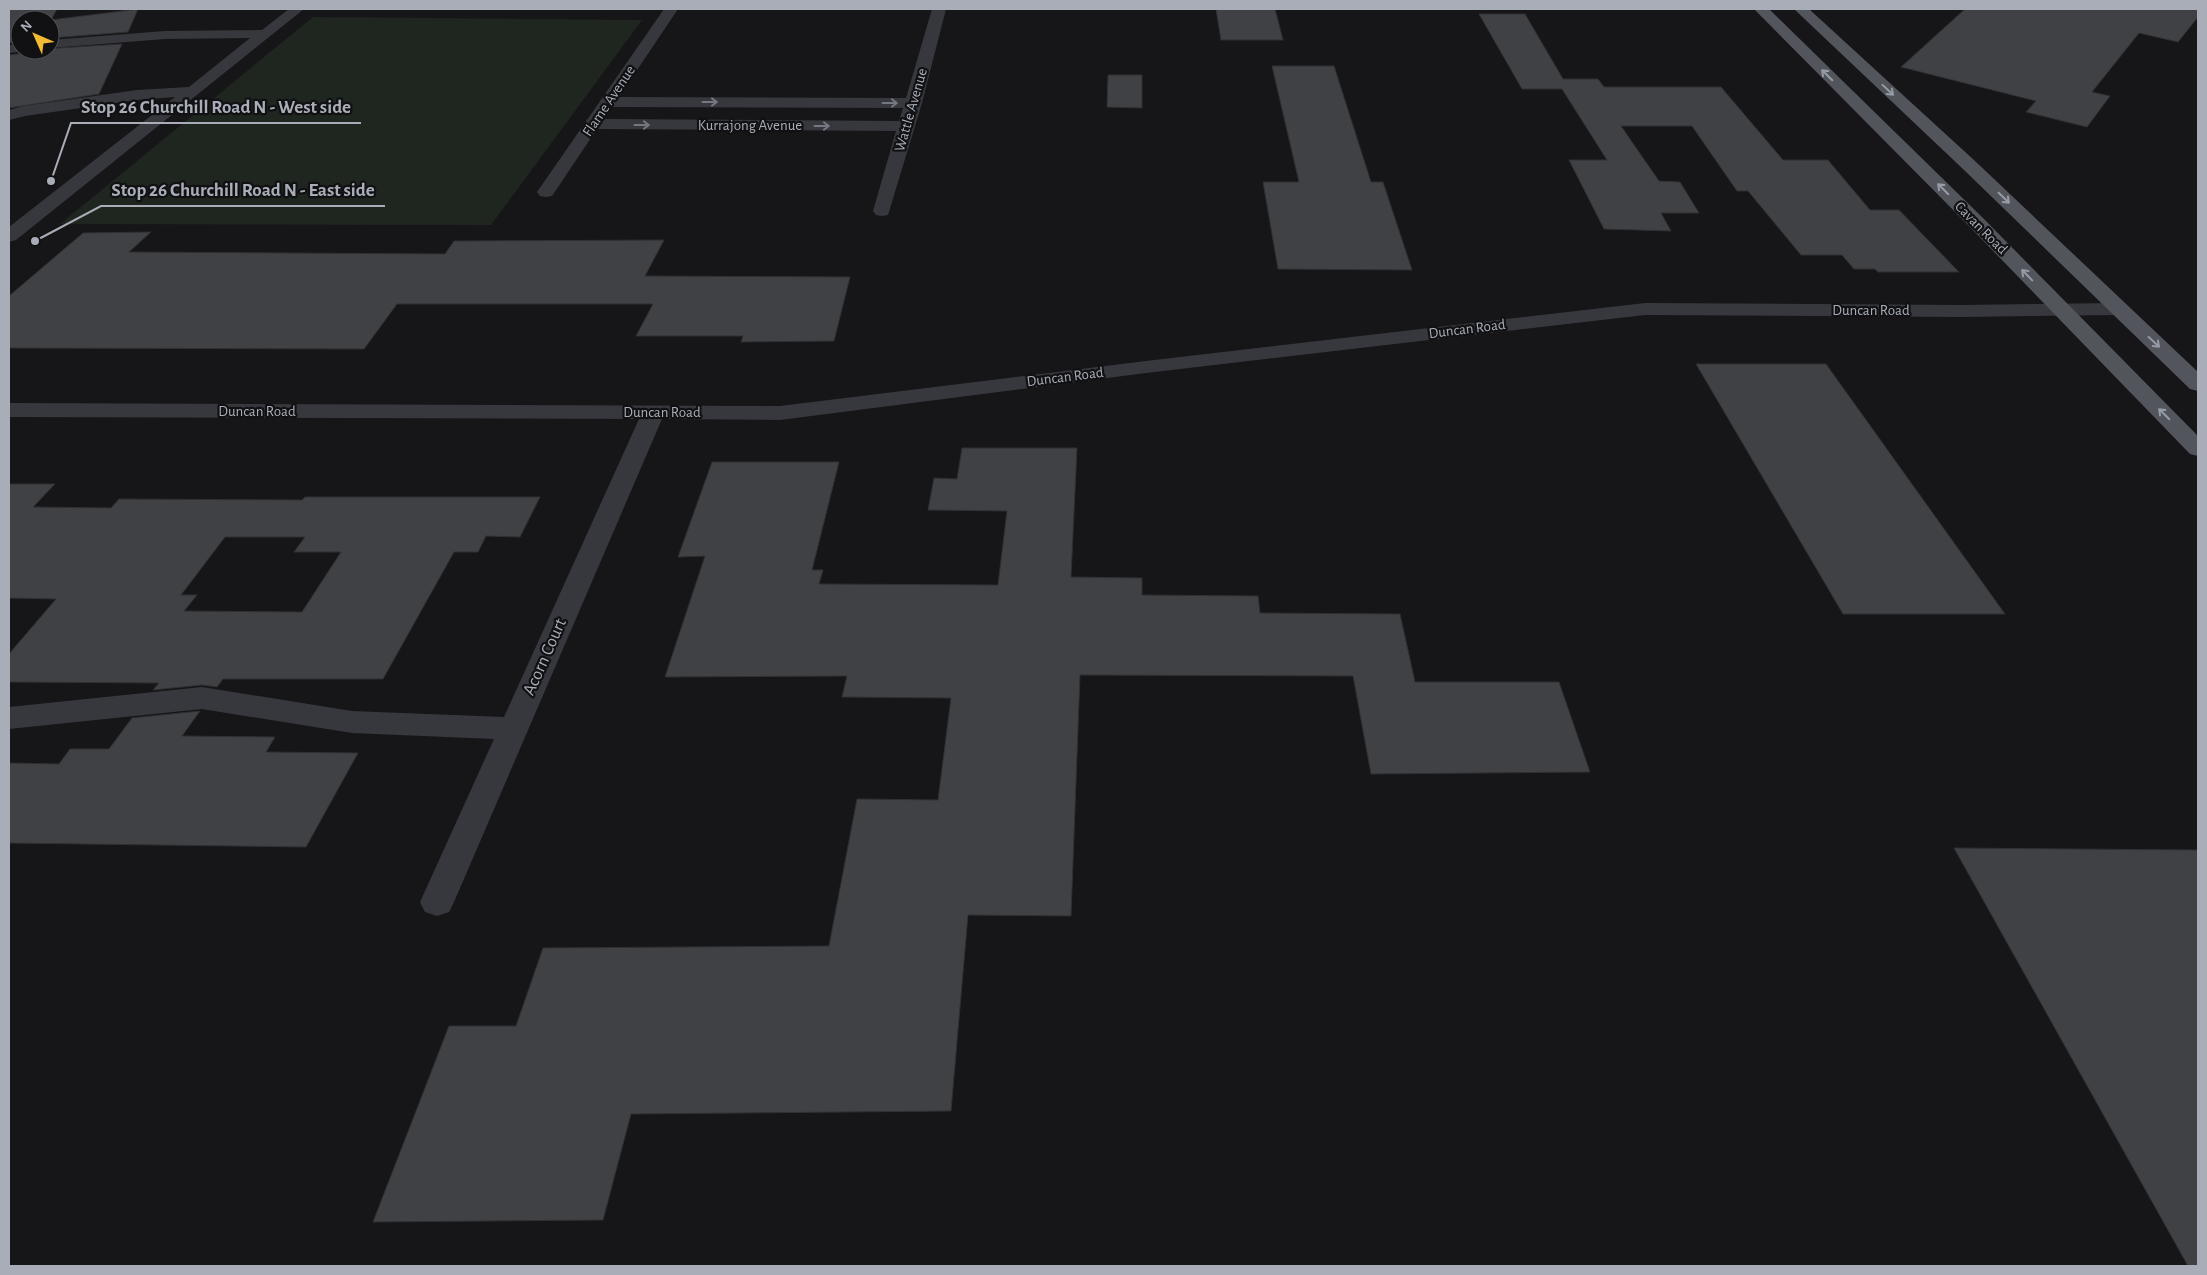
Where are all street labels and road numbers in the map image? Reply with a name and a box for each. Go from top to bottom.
street label: Flame Avenue [580,63,638,139]
street label: Wattle Avenue [892,67,930,153]
street label: Kurrajong Avenue [698,118,802,133]
street label: Cavan Road [1952,199,2010,257]
street label: Duncan Road [1832,303,1910,318]
street label: Duncan Road [1428,317,1507,341]
street label: Duncan Road [1026,365,1105,389]
street label: Duncan Road [218,404,296,419]
street label: Duncan Road [623,405,701,420]
street label: Acorn Court [520,616,570,698]

